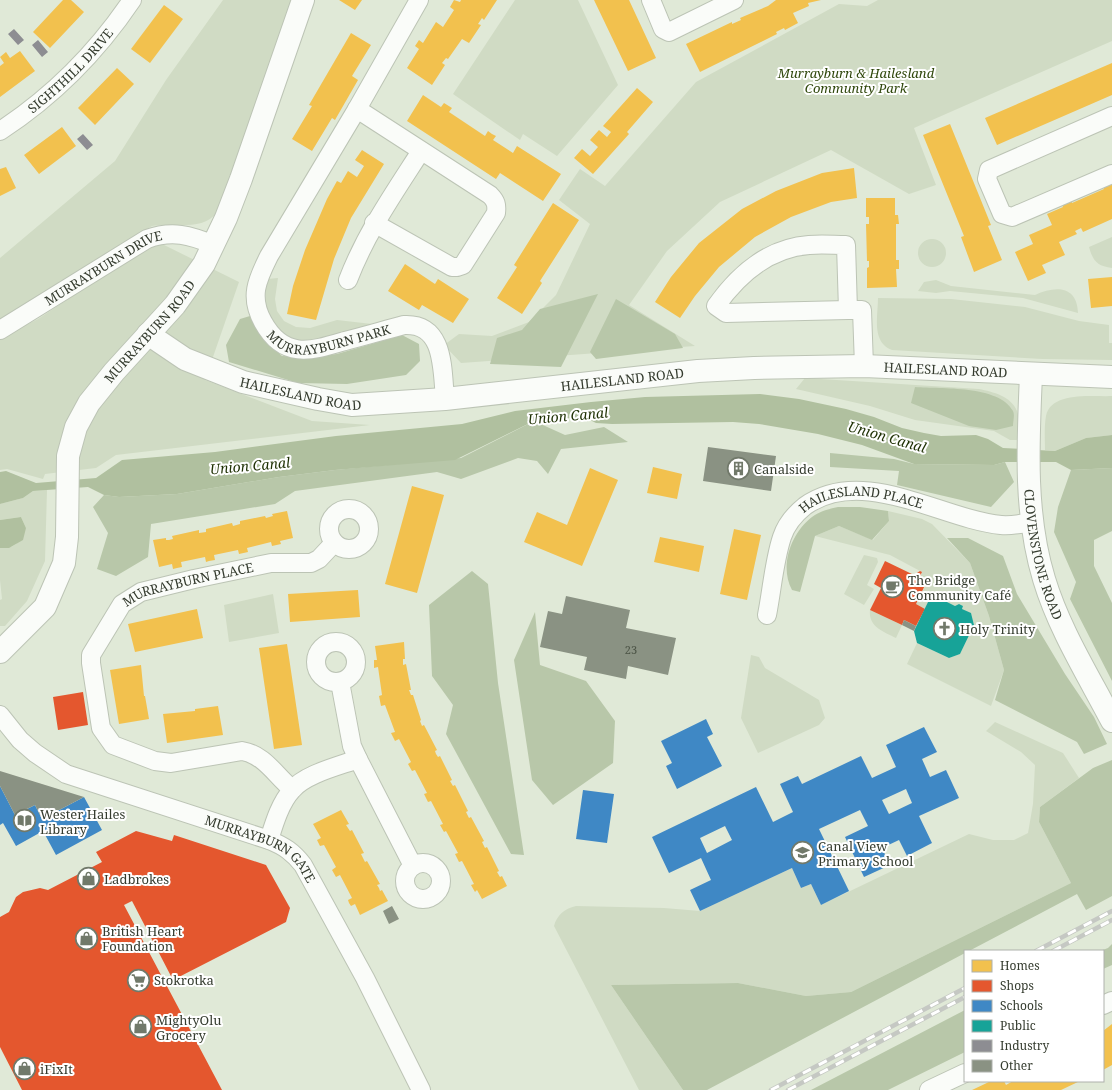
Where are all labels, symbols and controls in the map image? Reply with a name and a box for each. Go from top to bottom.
street label: SIGHTHILL DRIVE [24,24,117,117]
park label: Murrayburn & Hailesland Community Park [777,64,935,97]
street label: MURRAYBURN DRIVE [41,226,164,309]
street label: MURRAYBURN ROAD [100,276,199,387]
text: MURRAYBURN PARK [263,320,393,359]
street label: MURRAYBURN PARK [267,320,395,336]
street label: HAILESLAND ROAD [883,358,1008,381]
street label: HAILESLAND ROAD [560,364,685,395]
street label: HAILESLAND ROAD [238,373,362,414]
water label: Union Canal [527,402,610,428]
water label: Union Canal [846,416,929,457]
water label: Union Canal [209,452,292,478]
building icon: Canalside [726,456,752,482]
place label: Canalside [754,460,814,478]
street label: HAILESLAND PLACE [795,482,926,517]
street label: CLOVENSTONE ROAD [1020,488,1067,622]
street label: MURRAYBURN PLACE [119,558,255,611]
place label: The Bridge Community Café [908,571,1011,604]
cafe icon: The Bridge Community Café [880,574,906,600]
church icon: Holy Trinity [931,616,957,642]
place label: Holy Trinity [960,620,1036,638]
house number: 23 [625,642,637,657]
place label: Wester Hailes Library [40,805,125,838]
library icon: Wester Hailes Library [12,808,38,834]
street label: MURRAYBURN GATE [203,811,320,886]
place label: Canal View Primary School [818,837,913,870]
school or university icon: Canal View Primary School [790,840,816,866]
shop icon: Ladbrokes [76,866,102,892]
place label: Ladbrokes [104,870,169,888]
place label: British Heart Foundation [102,922,183,955]
shop icon: British Heart Foundation [74,925,100,951]
legend [964,950,1104,1082]
text: Homes [1000,957,1040,974]
supermarket icon: Stokrotka [126,967,152,993]
place label: Stokrotka [154,971,214,989]
text: Shops [1000,977,1034,994]
text: Schools [1000,997,1043,1014]
place label: MightyOlu Grocery [156,1011,221,1044]
shop icon: MightyOlu Grocery [128,1014,154,1040]
text: Public [1000,1017,1036,1034]
text: Industry [1000,1037,1049,1054]
shop icon: iFixIt [11,1056,37,1082]
text: Other [1000,1057,1033,1074]
place label: iFixIt [40,1060,73,1078]

